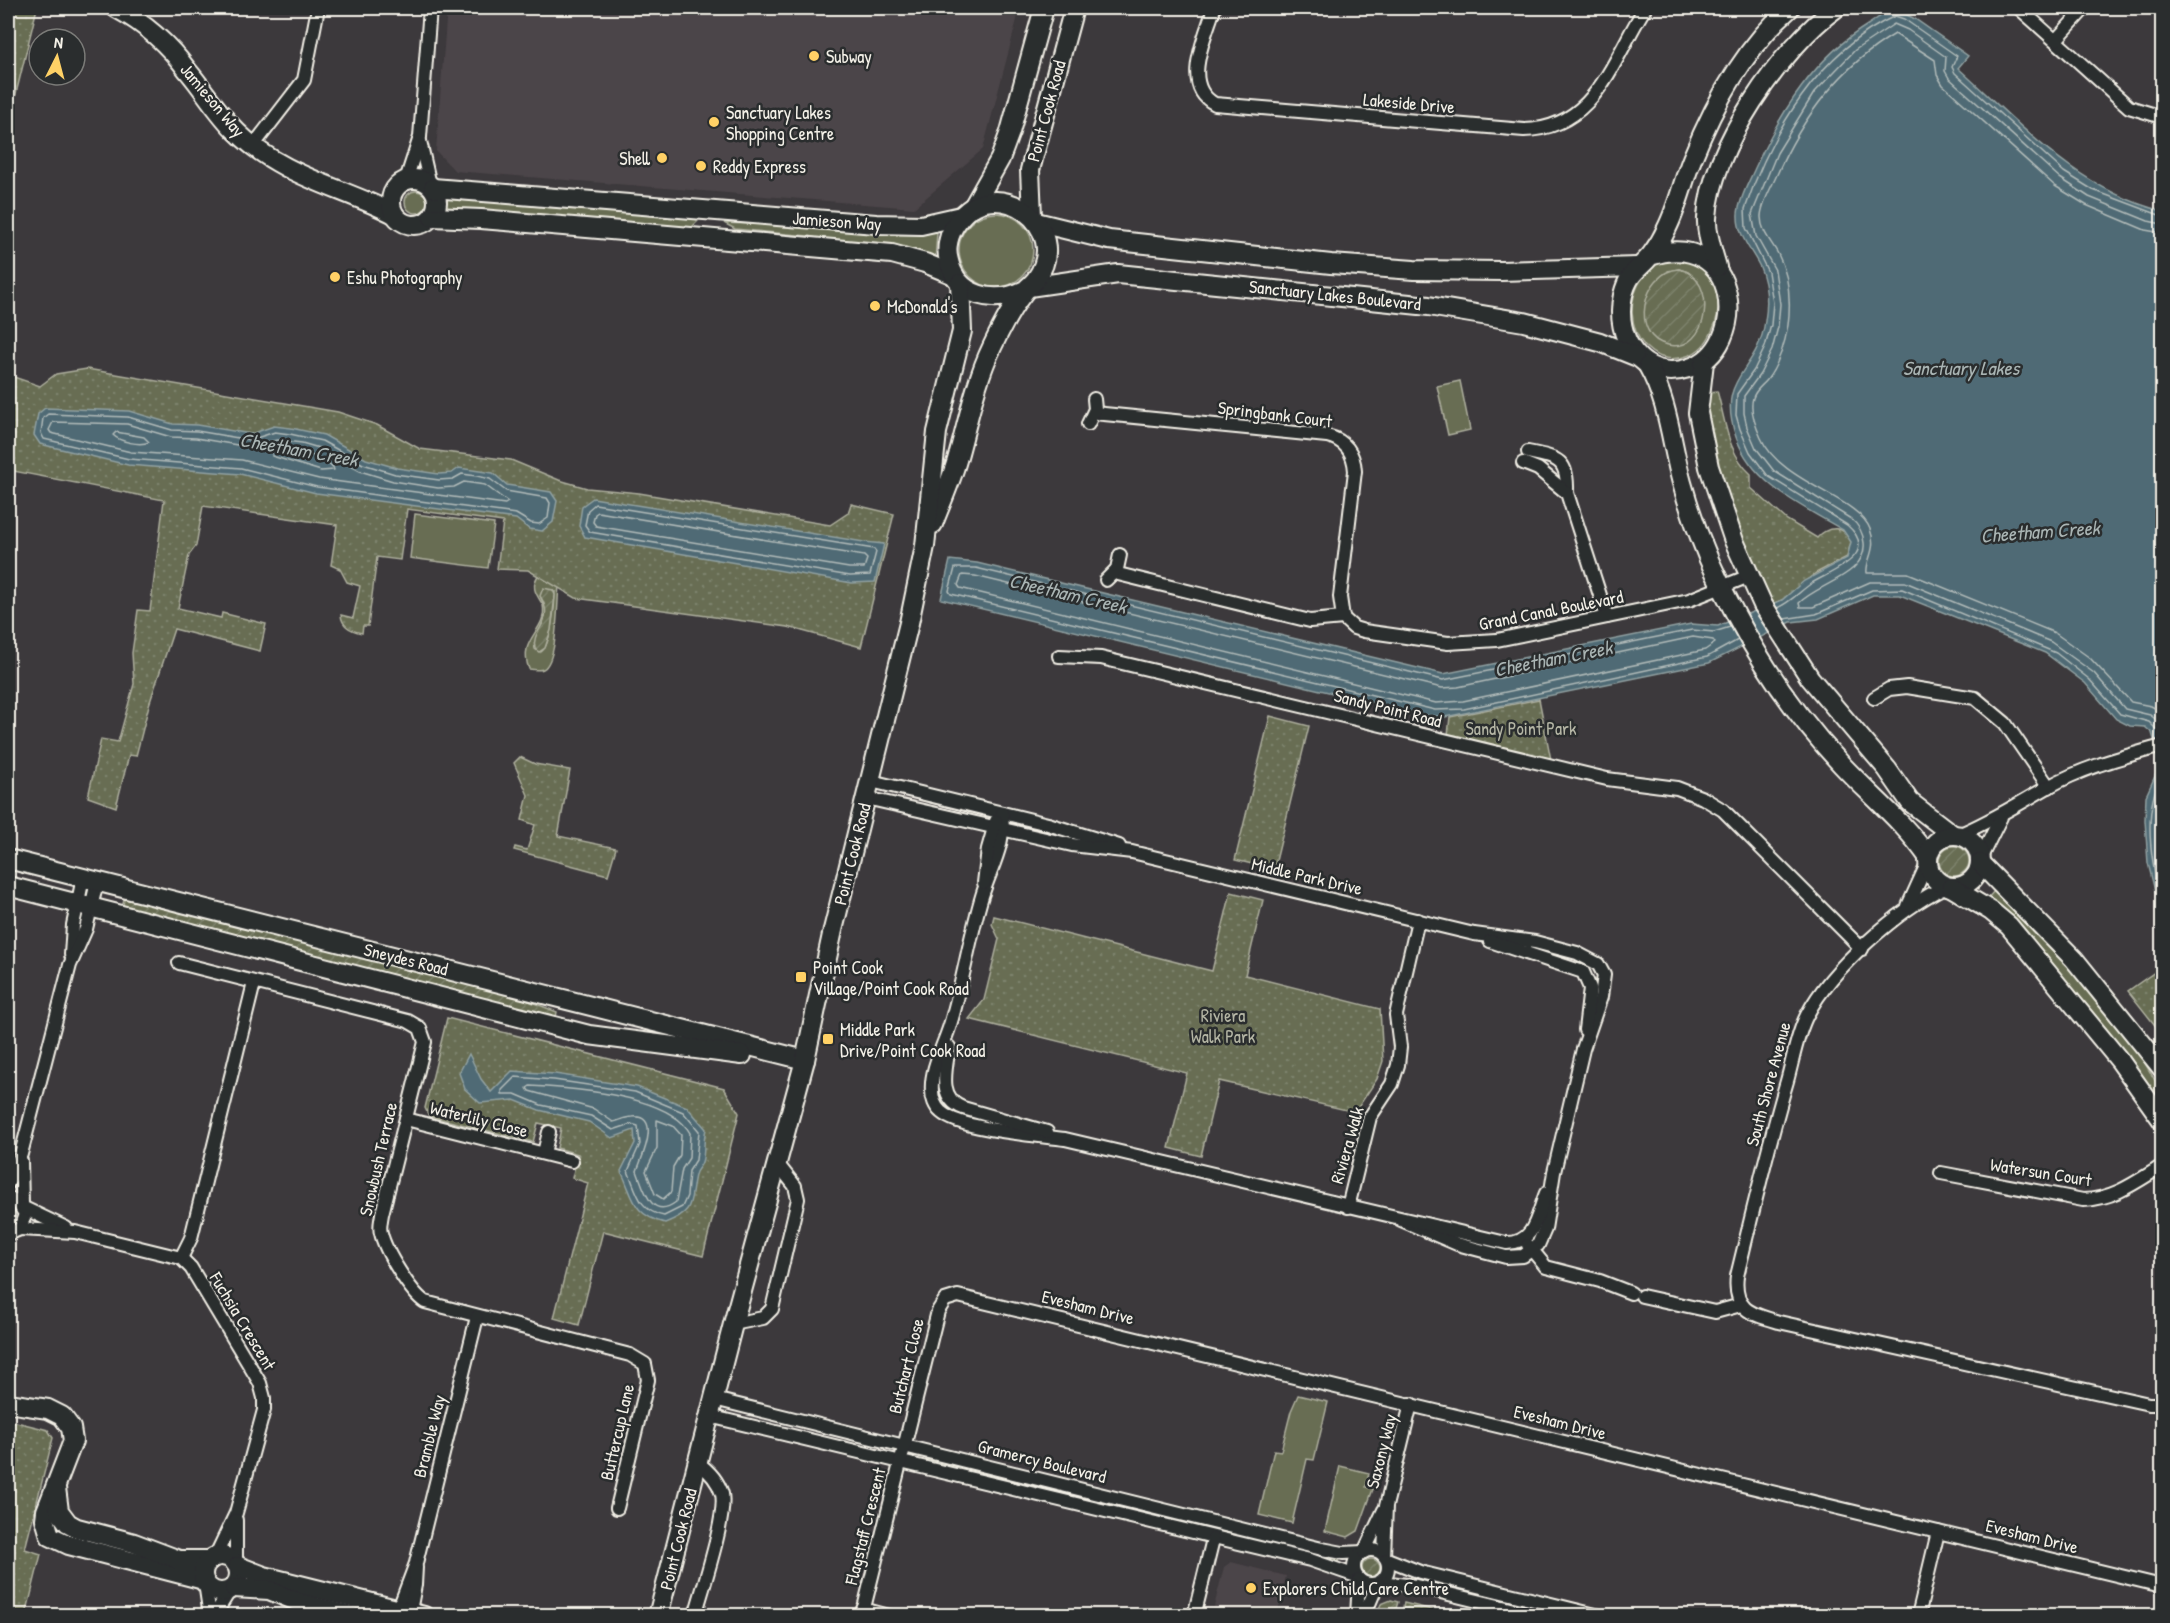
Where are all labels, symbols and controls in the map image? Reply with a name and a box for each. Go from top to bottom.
north arrow [27,27,87,87]
text: N [53,31,64,54]
place label: Subway [826,44,872,69]
marker: Subway [807,49,821,63]
street label: Jamieson Way [175,58,252,143]
street label: Point Cook Road [1020,58,1072,164]
street label: Lakeside Drive [1362,87,1456,119]
place label: Sanctuary Lakes Shopping Centre [726,100,834,146]
marker: Sanctuary Lakes Shopping Centre [707,115,721,129]
place label: Shell [619,146,650,171]
marker: Shell [655,151,669,165]
place label: Reddy Express [713,154,806,179]
marker: Reddy Express [694,159,708,173]
street label: Jamieson Way [792,205,883,237]
place label: Eshu Photography [347,265,463,290]
marker: Eshu Photography [328,270,342,284]
street label: Sanctuary Lakes Boulevard [1248,274,1422,316]
place label: McDonald's [887,294,957,319]
marker: McDonald's [868,299,882,313]
water label: Sanctuary Lakes [1903,354,2022,382]
street label: Springbank Court [1217,395,1334,433]
water label: Cheetham Creek [238,425,362,473]
water label: Cheetham Creek [1979,513,2102,549]
water label: Cheetham Creek [1007,566,1131,620]
street label: Grand Canal Boulevard [1477,584,1625,636]
water label: Cheetham Creek [1492,633,1616,683]
street label: Sandy Point Road [1332,683,1444,733]
park label: Sandy Point Park [1466,716,1577,741]
street label: Point Cook Road [827,801,877,907]
street label: Middle Park Drive [1249,851,1365,901]
street label: Sneydes Road [361,936,451,982]
place label: Point Cook Village/Point Cook Road [813,955,969,1001]
marker: Point Cook Village/Point Cook Road [794,970,808,984]
park label: Riviera Walk Park [1191,1003,1256,1049]
place label: Middle Park Drive/Point Cook Road [840,1017,985,1063]
street label: South Shore Avenue [1739,1019,1797,1149]
marker: Middle Park Drive/Point Cook Road [821,1032,835,1046]
street label: Waterlily Close [428,1095,530,1143]
street label: Snowbush Terrace [353,1100,403,1218]
street label: Riviera Walk [1324,1103,1370,1186]
street label: Watersun Court [1989,1152,2094,1192]
street label: Fuchsia Crescent [203,1267,282,1375]
street label: Evesham Drive [1039,1283,1137,1331]
street label: Butchart Close [882,1316,930,1416]
street label: Buttercup Lane [594,1381,640,1483]
street label: Bramble Way [407,1392,451,1480]
street label: Evesham Drive [1511,1398,1609,1446]
street label: Saxony Way [1360,1411,1402,1491]
street label: Gramercy Boulevard [975,1433,1109,1489]
street label: Flagstaff Crescent [838,1464,892,1588]
street label: Point Cook Road [653,1486,703,1592]
street label: Evesham Drive [1983,1512,2081,1560]
place label: Explorers Child Care Centre [1263,1576,1449,1601]
marker: Explorers Child Care Centre [1244,1581,1258,1595]

